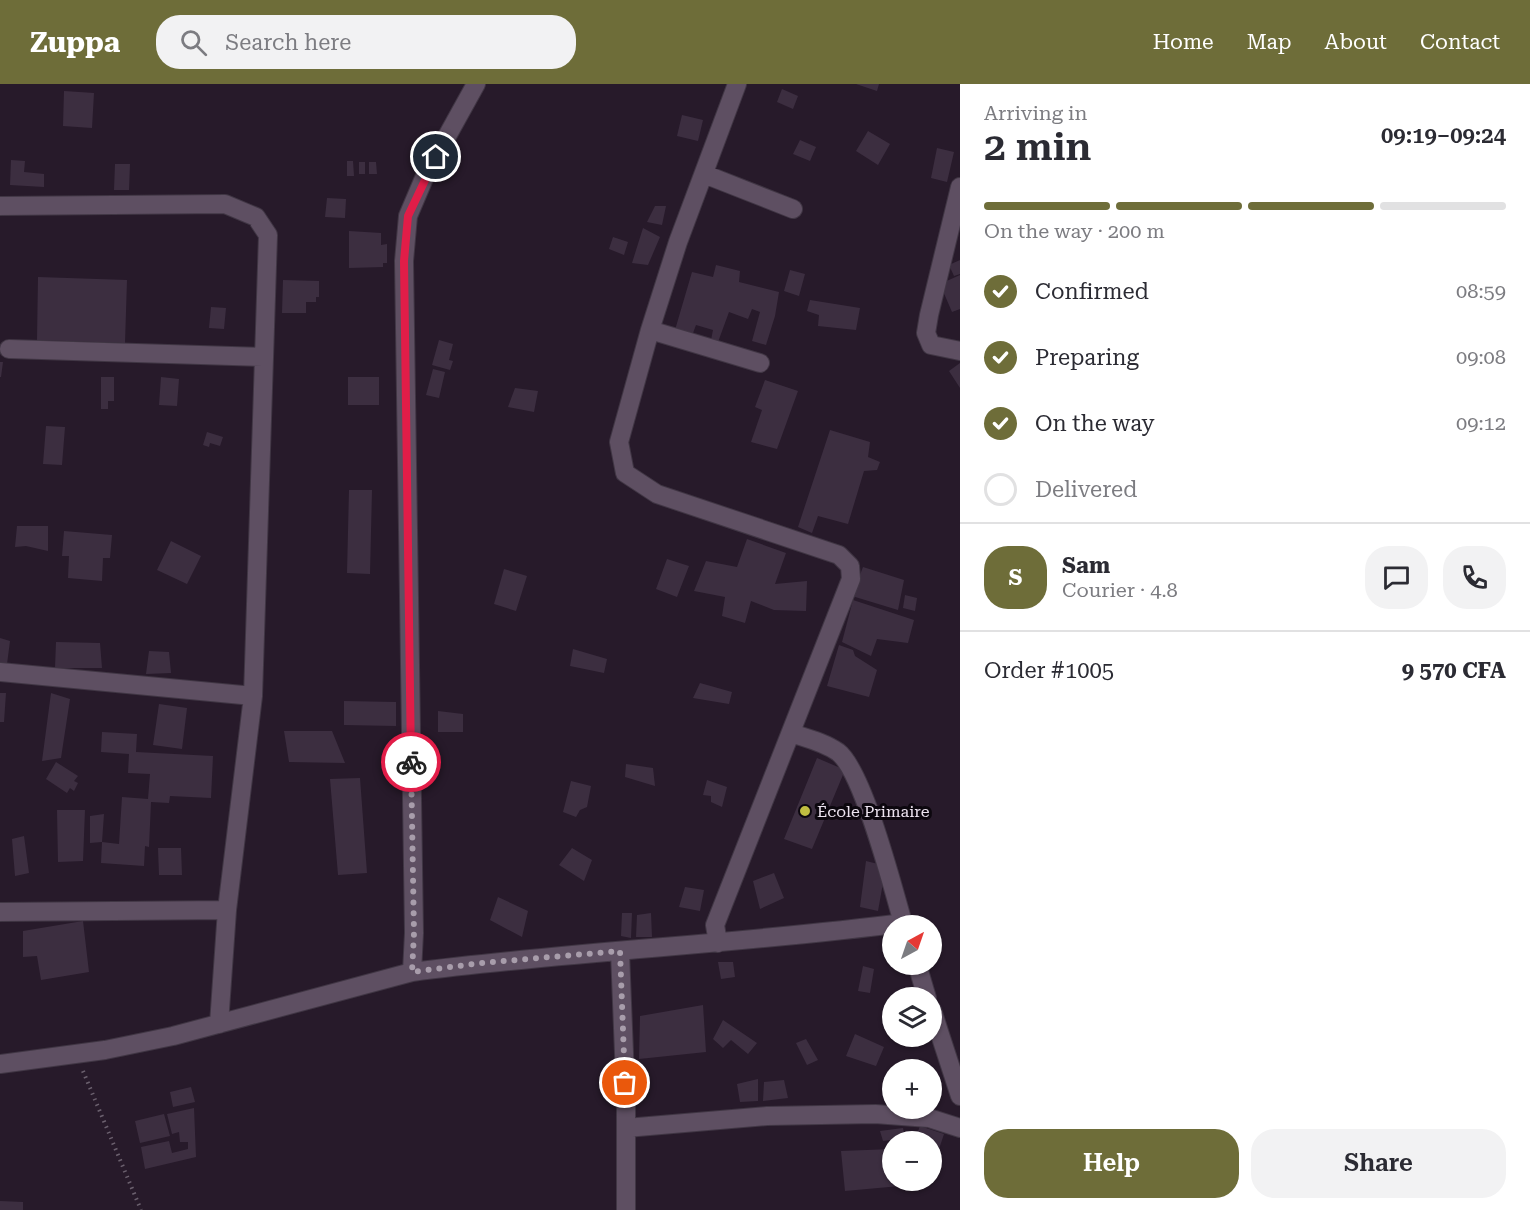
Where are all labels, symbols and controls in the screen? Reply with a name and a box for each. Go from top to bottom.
search box [156,15,576,69]
text: Zuppa [30,26,120,59]
icon: search [177,26,210,59]
text: Search here [225,30,351,55]
text: Home [1153,30,1214,54]
text: Map [1247,30,1292,54]
text: About [1325,30,1387,54]
text: Contact [1420,30,1500,54]
text: Arriving in [984,101,1087,125]
text: 09:19–09:24 [1381,123,1506,148]
text: 2 min [984,124,1091,170]
pin [410,131,461,182]
icon: home [419,140,452,173]
text: On the way · 200 m [984,219,1165,243]
icon: check [984,275,1017,308]
text: Confirmed [1035,279,1149,304]
text: 08:59 [1456,279,1506,303]
icon: check [984,341,1017,374]
text: Preparing [1035,345,1139,370]
text: 09:08 [1456,345,1506,369]
icon: check [984,407,1017,440]
text: On the way [1035,411,1155,436]
text: 09:12 [1456,411,1506,435]
text: Delivered [1035,477,1137,502]
button: chat [1365,546,1428,609]
button: phone [1443,546,1506,609]
text: Sam [1062,553,1110,578]
text: S [1009,565,1022,590]
text: Courier · 4.8 [1062,578,1178,602]
text: Order #1005 [984,658,1114,683]
text: 9 570 CFA [1402,658,1506,683]
courier [381,732,441,792]
icon: bike [395,746,428,779]
place label: École Primaire [817,802,930,821]
marker: École Primaire [798,804,812,818]
north arrow [882,915,942,975]
map controls [882,915,942,1191]
button: layers [882,987,942,1047]
pin [599,1057,650,1108]
button: + [882,1059,942,1119]
icon: bag [608,1066,641,1099]
button: Help [984,1129,1239,1198]
button: Share [1251,1129,1506,1198]
button: − [882,1131,942,1191]

